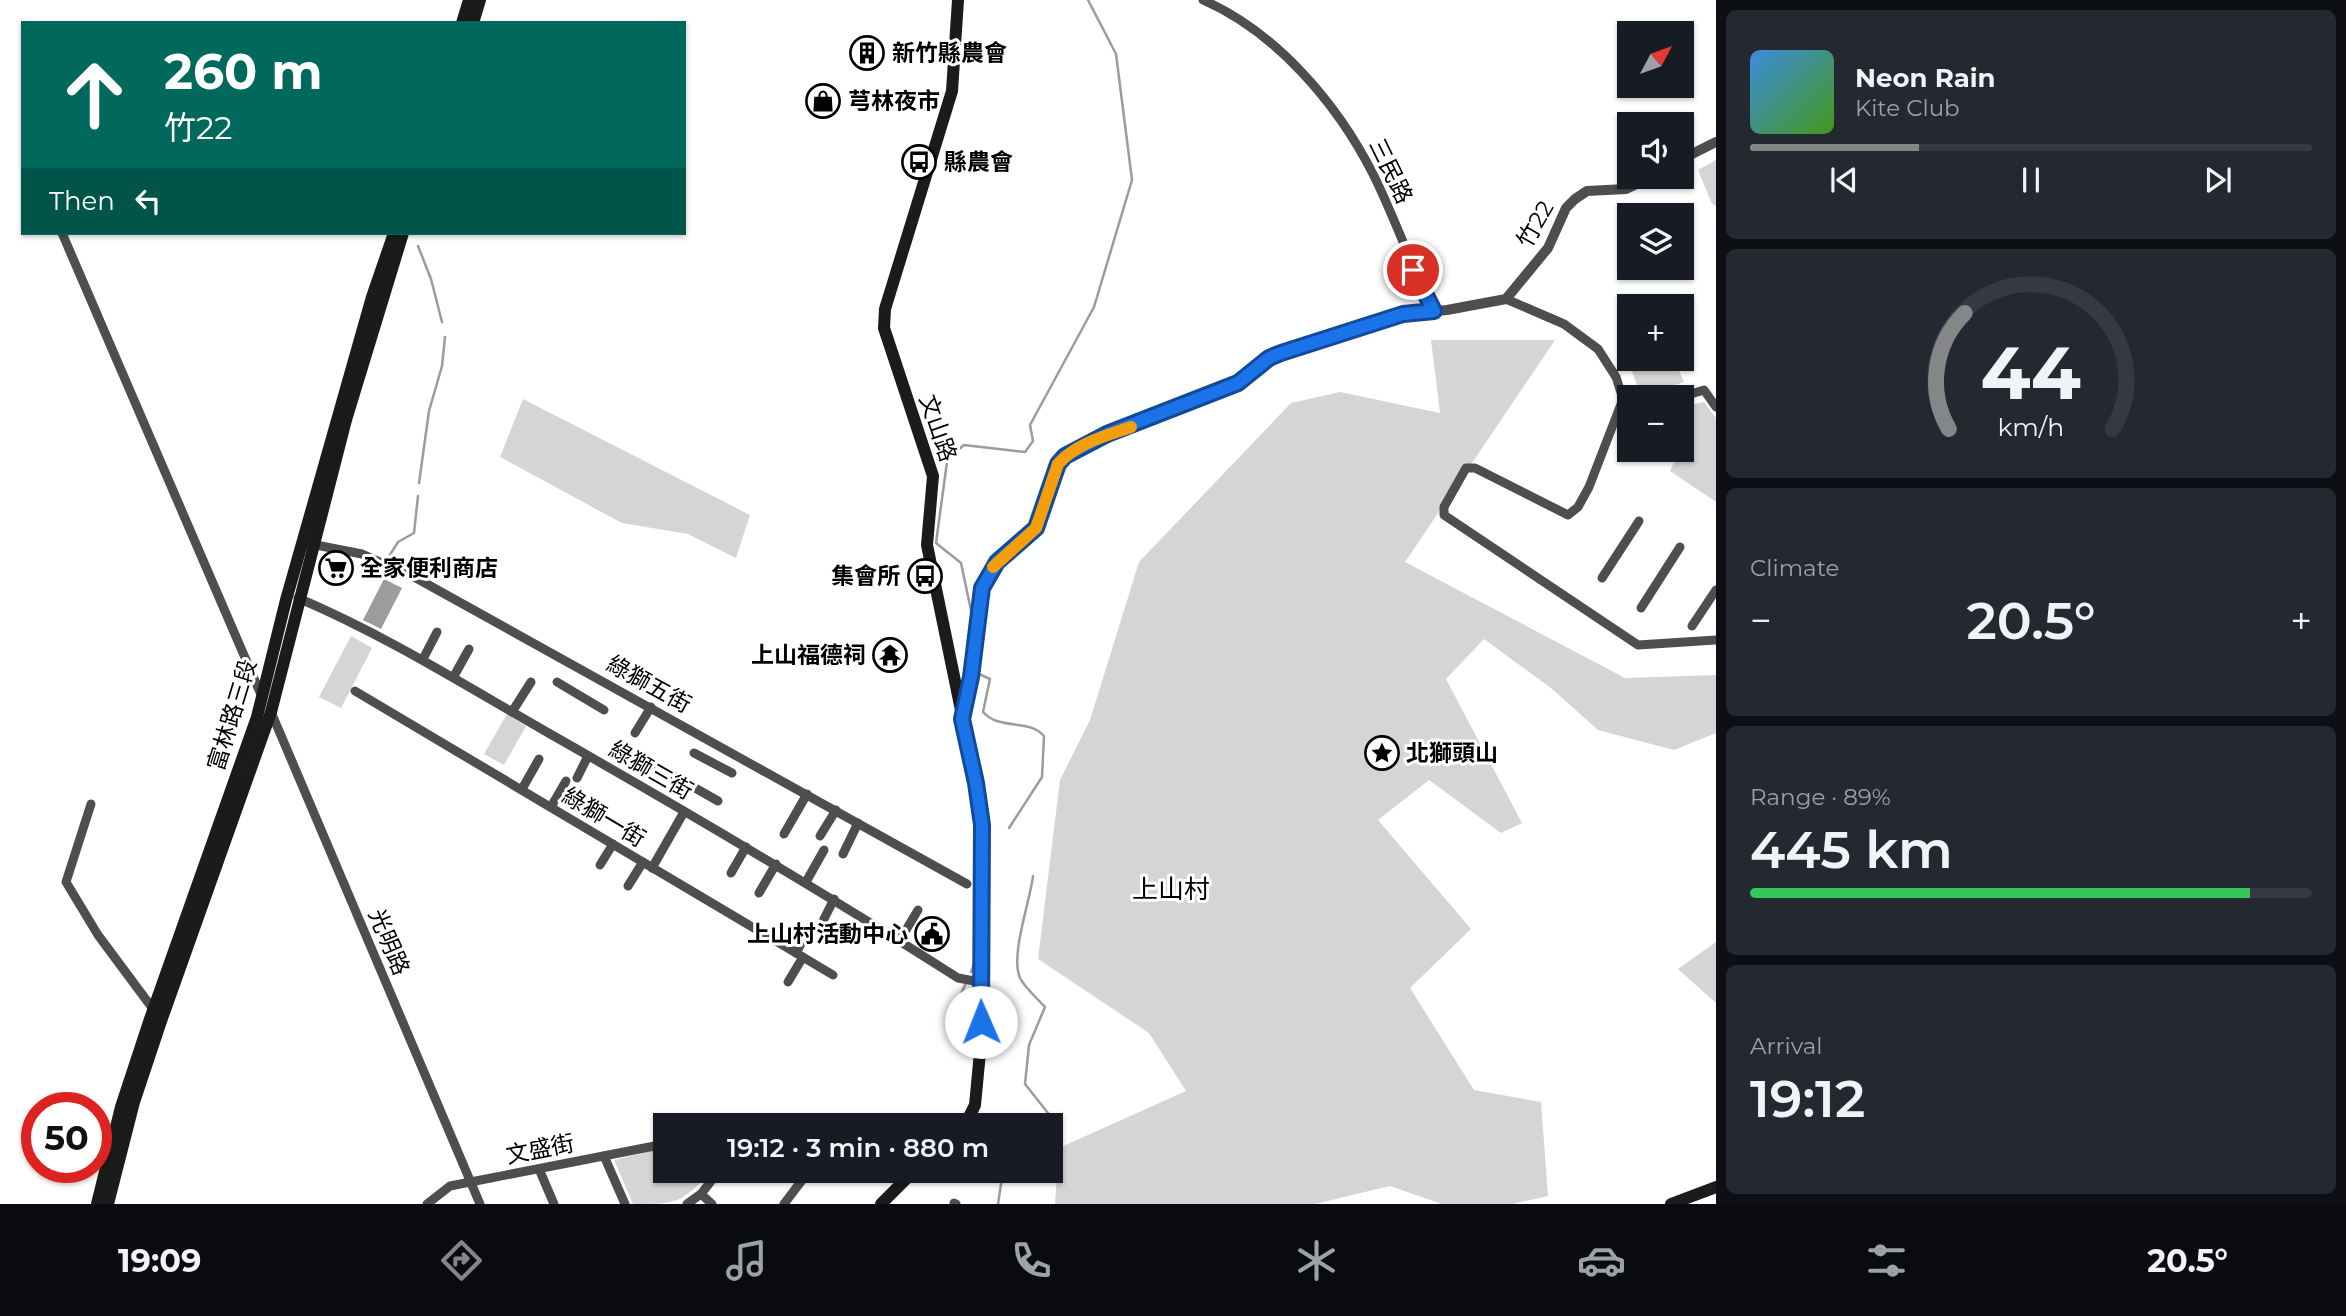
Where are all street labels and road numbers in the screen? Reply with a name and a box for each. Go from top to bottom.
street label: 三民路 [1363,134,1419,208]
street label: 竹22 [1511,196,1559,252]
street label: 文山路 [914,391,962,465]
street label: 綠獅五街 [602,649,696,719]
street label: 富林路三段 [202,656,262,774]
street label: 綠獅三街 [604,735,698,805]
street label: 綠獅一街 [557,781,651,853]
street label: 光明路 [363,905,415,979]
street label: 文盛街 [503,1129,577,1169]

